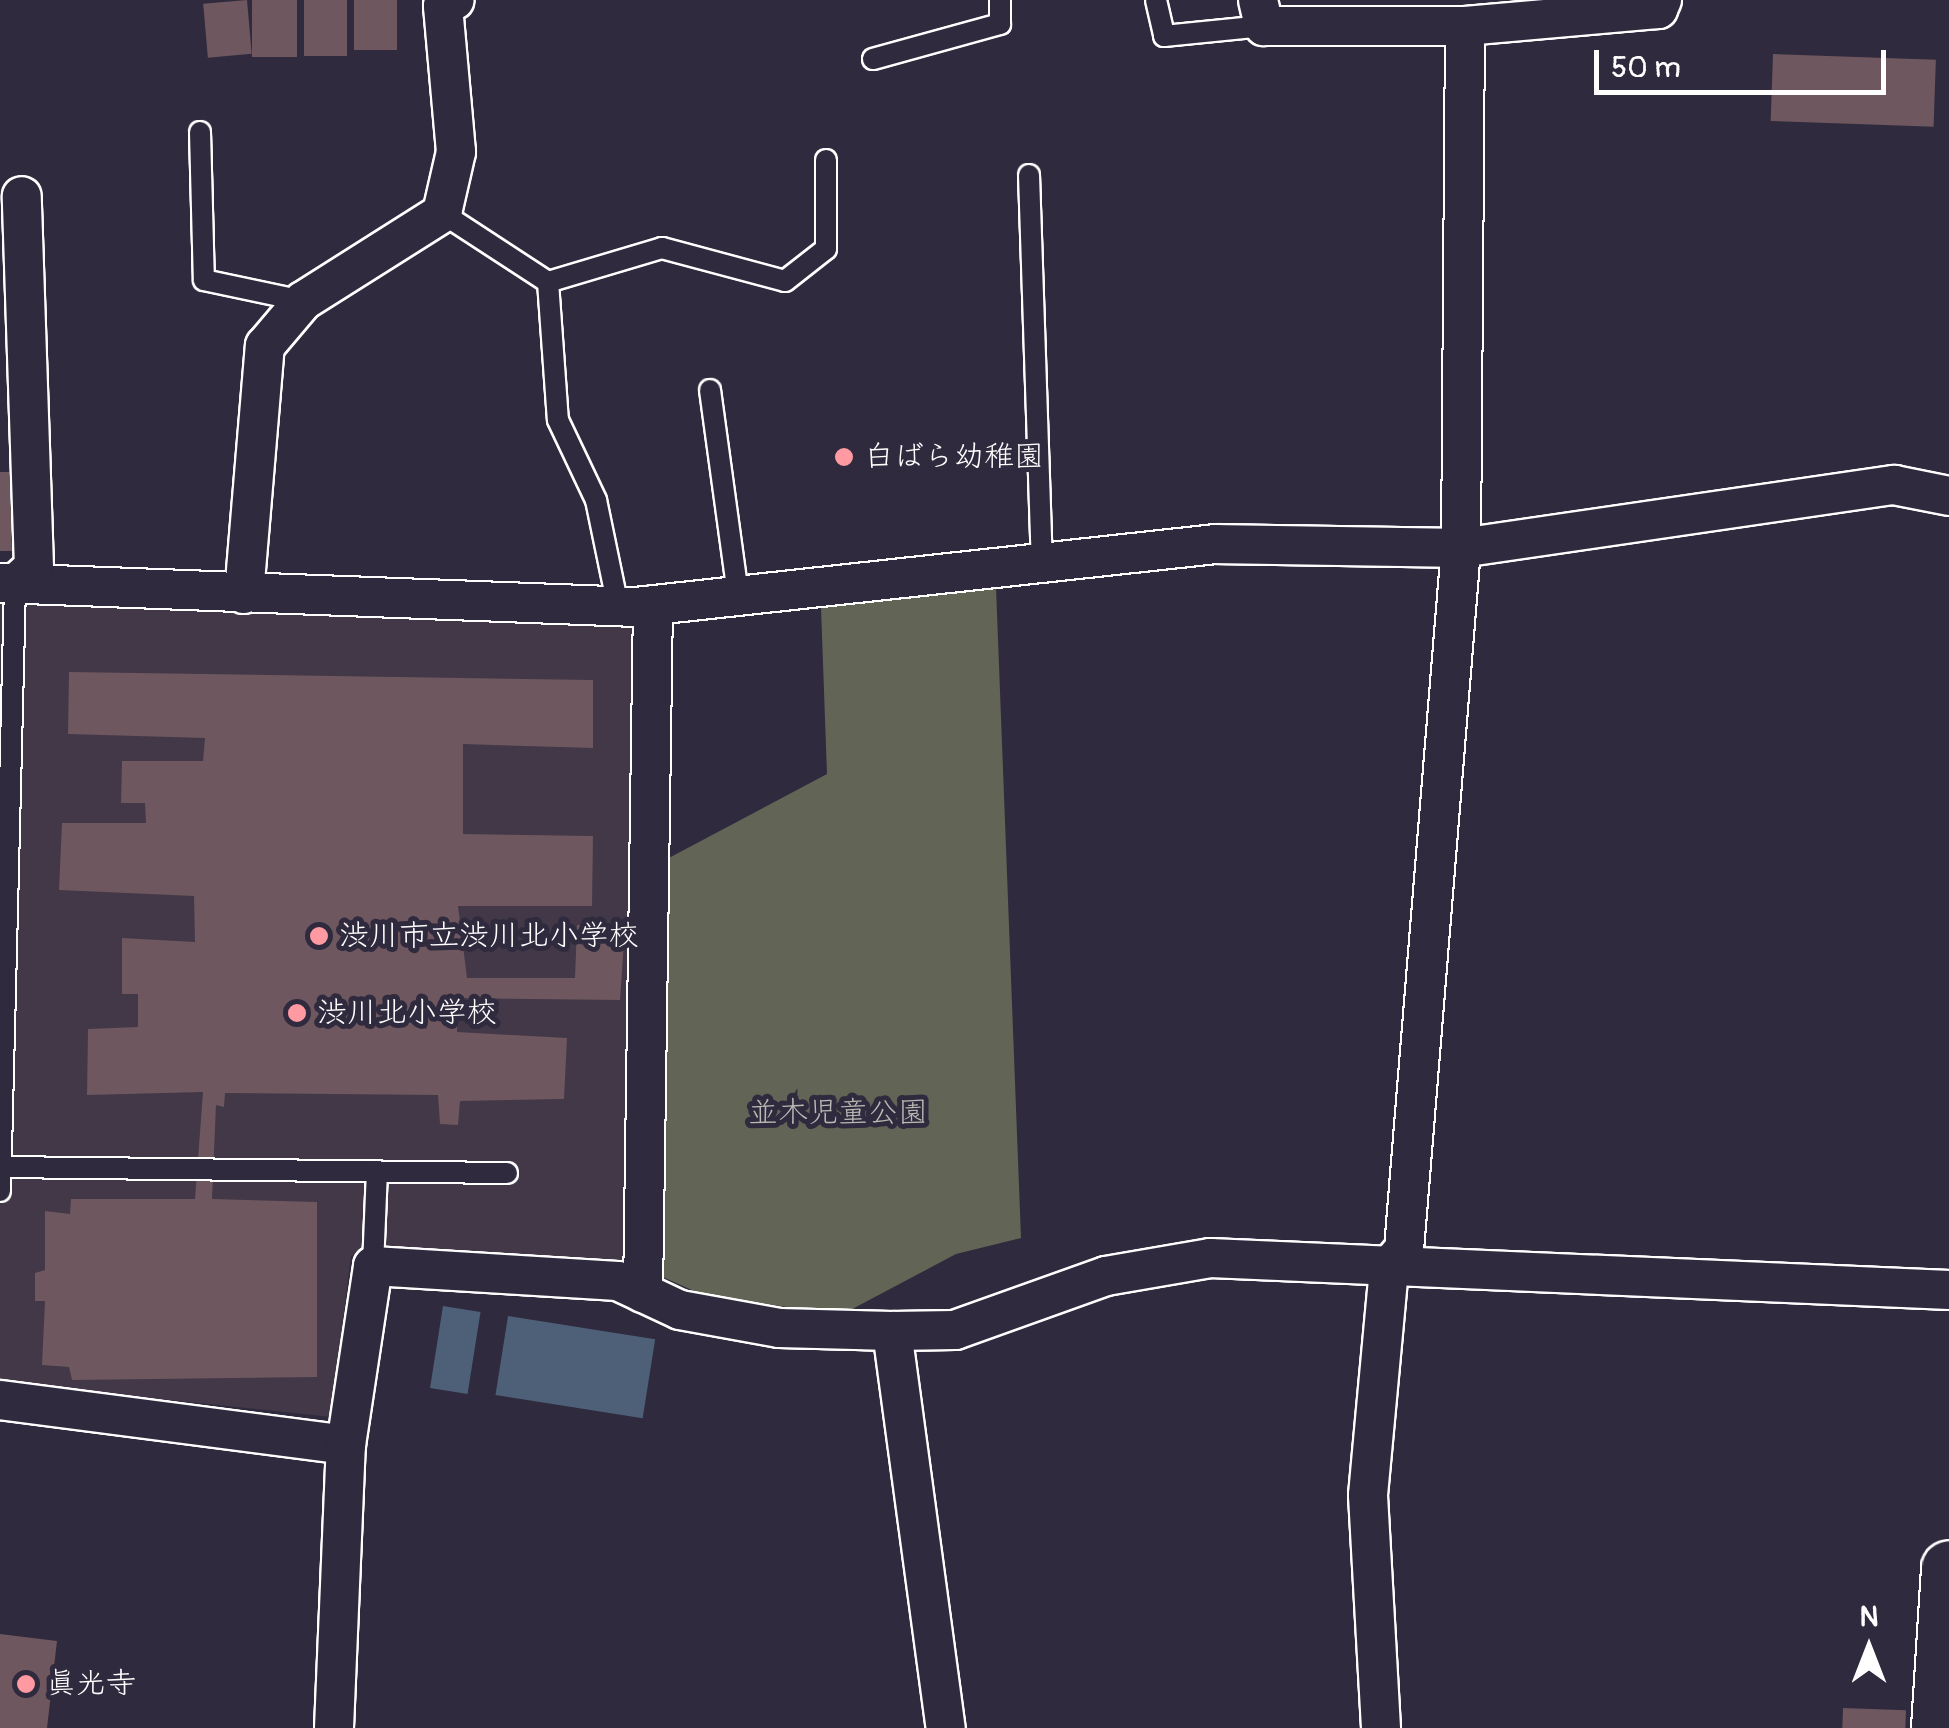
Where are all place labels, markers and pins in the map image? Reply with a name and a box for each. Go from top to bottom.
place label: 白ばら幼稚園 [864,439,1044,475]
marker: 白ばら幼稚園 [833,446,855,468]
place label: 渋川市立渋川北小学校 [339,918,639,954]
marker: 渋川市立渋川北小学校 [308,925,330,947]
place label: 渋川北小学校 [317,995,497,1031]
marker: 渋川北小学校 [286,1002,308,1024]
place label: 眞光寺 [46,1666,136,1702]
marker: 眞光寺 [15,1673,37,1695]

